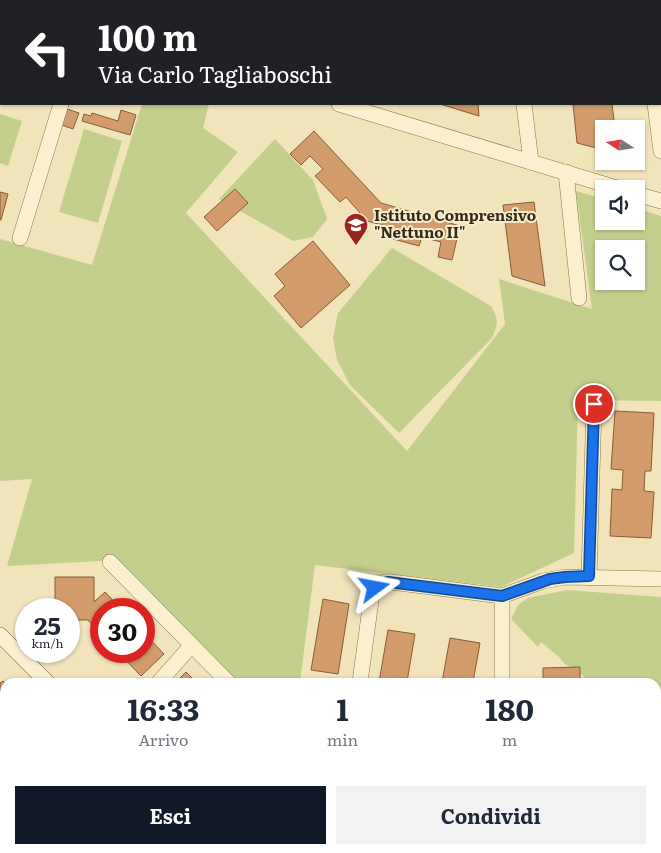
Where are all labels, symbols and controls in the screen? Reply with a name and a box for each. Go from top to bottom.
text: 100 m [98,10,198,62]
icon: left [15,20,80,85]
text: Via Carlo Tagliaboschi [98,57,332,90]
north arrow [595,120,645,170]
map controls [595,120,645,290]
button: sound [595,180,645,230]
place label: Istituto Comprensivo "Nettuno II" [374,203,536,243]
school or university icon: Istituto Comprensivo "Nettuno II" [343,212,369,246]
button: search [595,240,645,290]
pin [573,383,615,425]
icon: arrive [580,390,608,418]
position arrow [348,561,400,613]
speed limit sign: 30 [90,598,155,663]
text: 25 [34,606,61,643]
text: km/h [32,634,63,652]
text: 16:33 [127,686,200,730]
text: 1 [336,686,349,730]
text: 180 [485,686,534,730]
text: Arrivo [138,727,188,751]
text: min [327,727,358,751]
text: m [502,727,517,751]
button: Esci [15,786,326,844]
button: Condividi [336,786,646,844]

